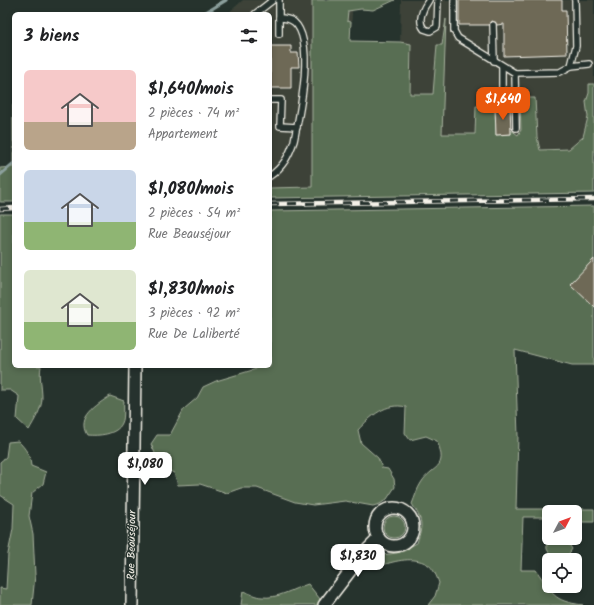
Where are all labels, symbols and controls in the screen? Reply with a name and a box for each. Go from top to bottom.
text: 3 biens [24,23,80,50]
icon: filters [238,25,260,47]
text: $1,640/mois [148,76,234,103]
icon: home [56,86,104,134]
pin: $1,640 [470,87,536,121]
text: $1,640 [485,89,521,110]
text: 2 pièces · 74 m² [148,103,239,124]
text: Appartement [148,124,218,145]
text: $1,080/mois [148,176,234,203]
icon: home [56,186,104,234]
text: 2 pièces · 54 m² [148,203,240,224]
text: Rue Beauséjour [148,224,230,245]
text: $1,830/mois [148,276,235,303]
icon: home [56,286,104,334]
text: 3 pièces · 92 m² [148,303,240,324]
text: Rue De Laliberté [148,324,240,345]
pin: $1,080 [112,452,178,486]
text: $1,080 [127,454,163,475]
north arrow [542,505,582,545]
map controls [542,505,582,593]
street label: Rue Beauséjour [122,509,142,580]
pin: $1,830 [325,544,391,578]
text: $1,830 [340,546,376,567]
button: locate [542,553,582,593]

